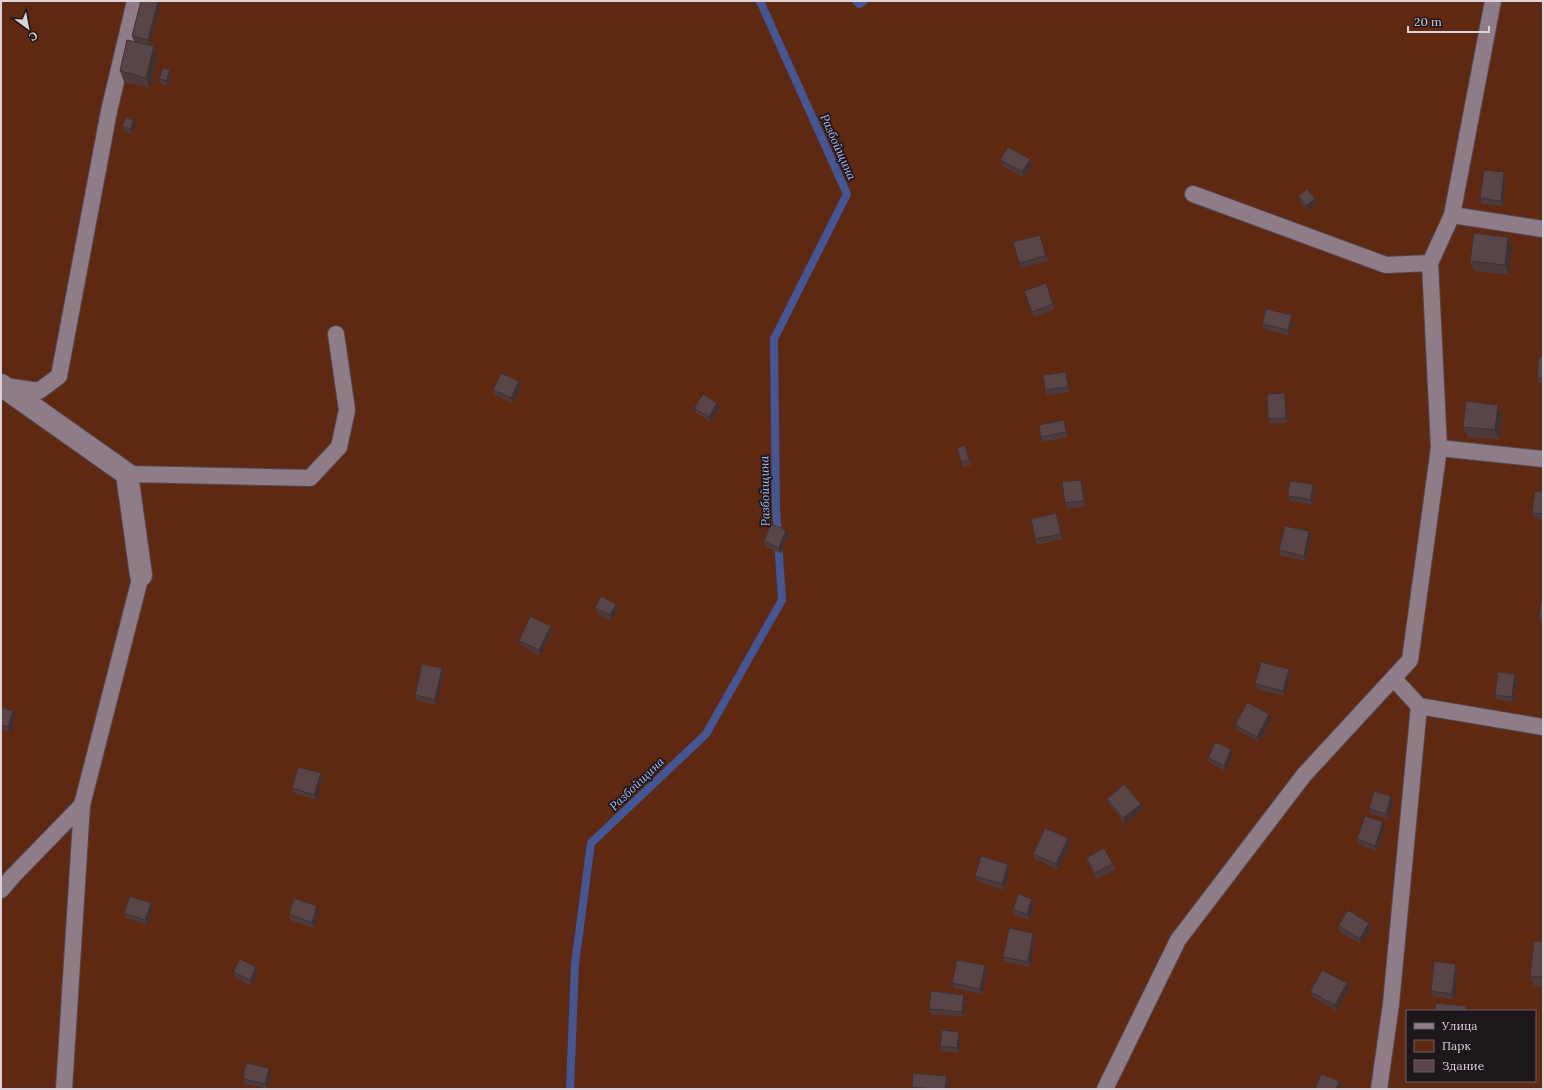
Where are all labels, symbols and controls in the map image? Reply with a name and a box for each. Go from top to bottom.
north arrow [8,8,48,48]
scale bar [1408,8,1489,34]
text: 20 m [1414,14,1442,29]
text: С [26,29,40,45]
water label: Разбойщина [817,112,860,182]
water label: Разбойщина [756,455,773,526]
water label: Разбойщина [606,753,667,813]
legend [1406,1010,1536,1082]
text: Улица [1441,1018,1478,1033]
text: Парк [1442,1038,1471,1053]
text: Здание [1442,1058,1485,1073]

